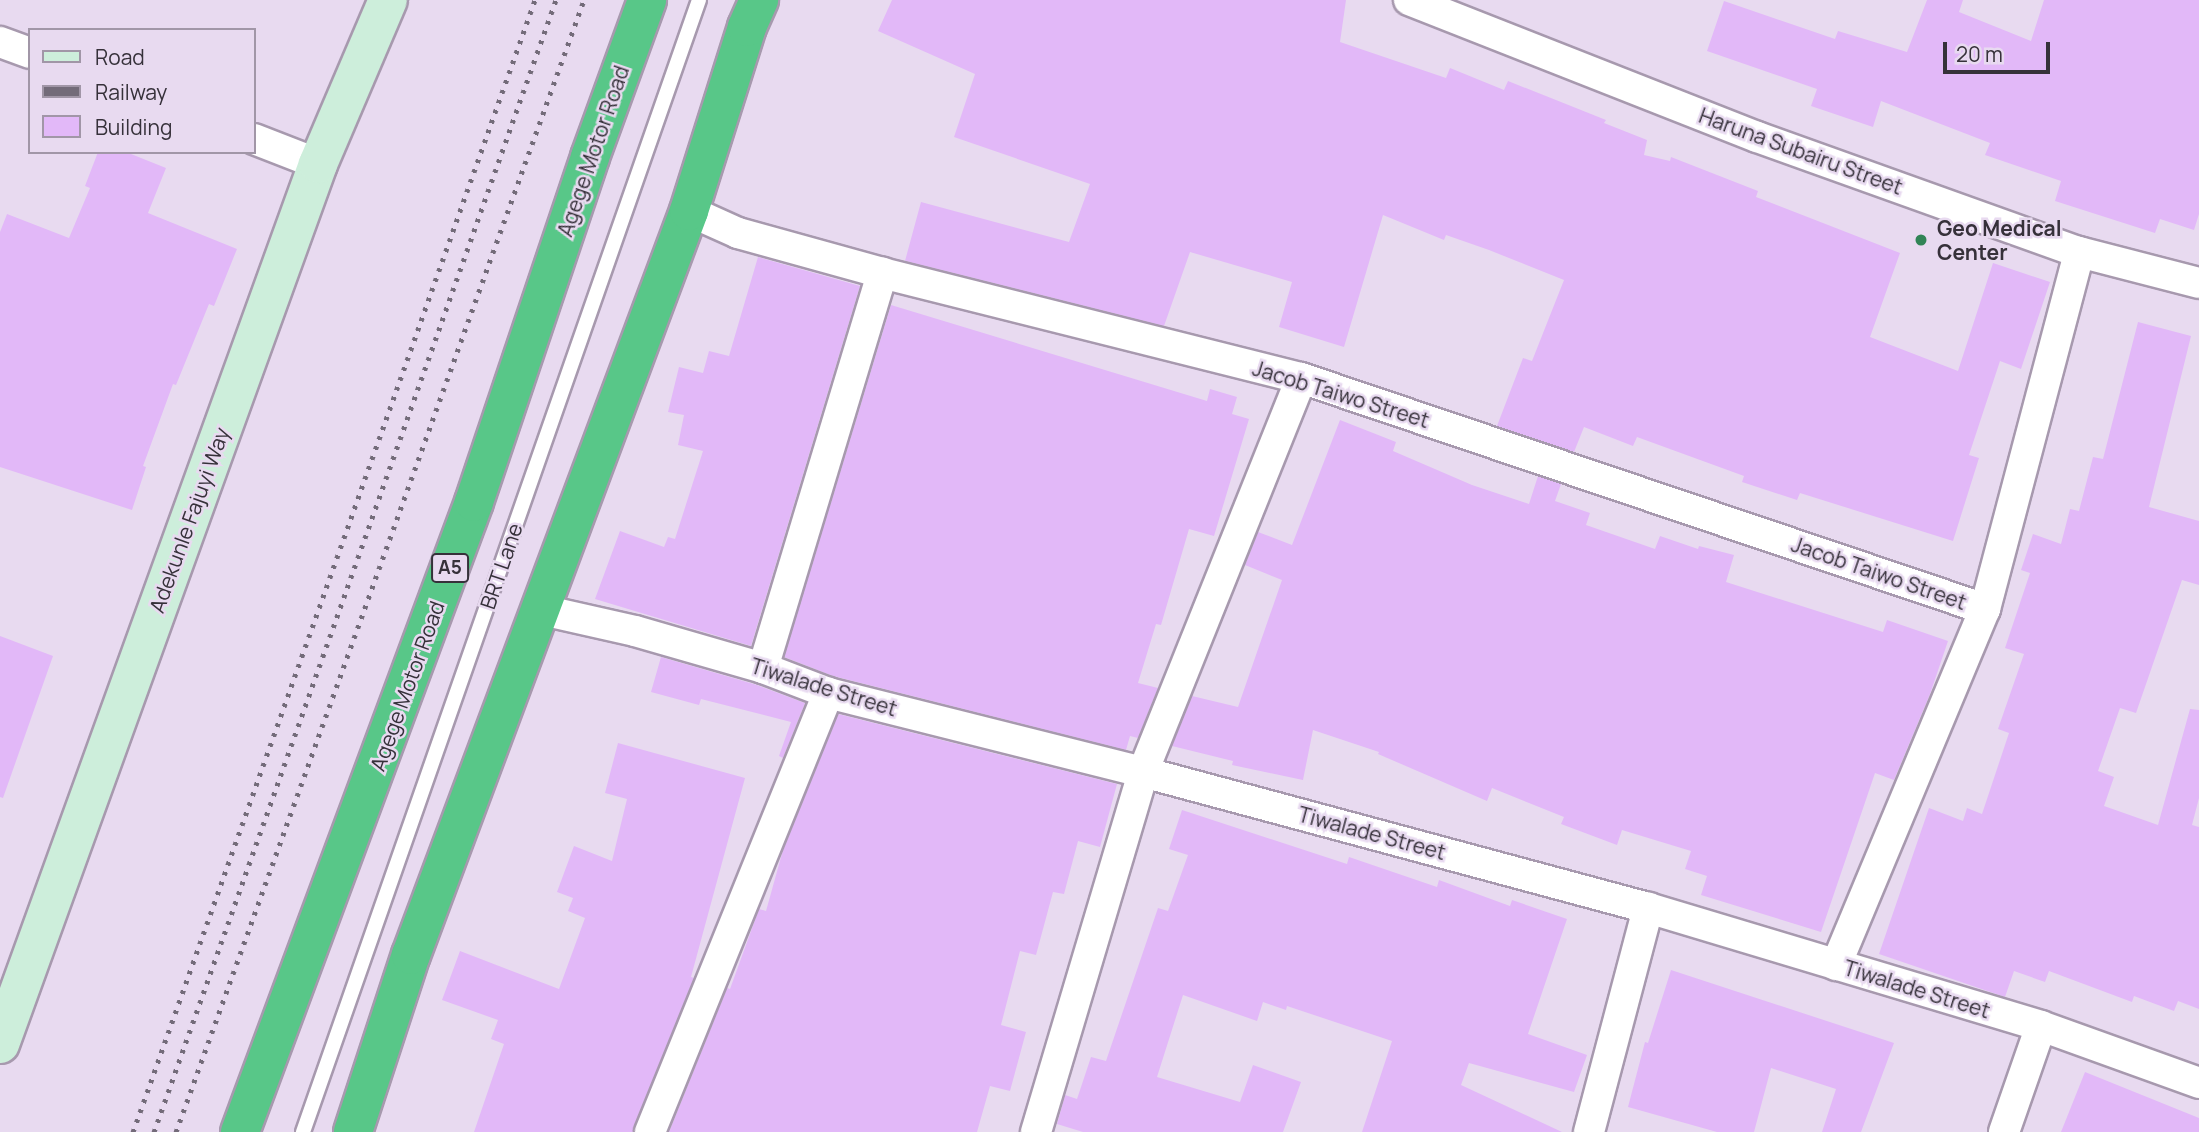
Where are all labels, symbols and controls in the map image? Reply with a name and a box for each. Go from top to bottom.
legend [28,28,256,154]
scale bar [1947,28,2054,72]
text: 20 m [1956,40,2003,68]
text: Road [95,43,145,71]
street label: Agege Motor Road [552,62,634,240]
text: Railway [95,78,167,106]
street label: Haruna Subairu Street [1696,102,1906,200]
text: Building [95,113,172,141]
place label: Geo Medical Center [1937,215,2062,265]
marker: Geo Medical Center [1911,230,1931,250]
street label: Jacob Taiwo Street [1250,355,1432,433]
street label: Adekunle Fajuyi Way [144,424,234,616]
street label: BRT Lane [474,519,528,613]
street label: Jacob Taiwo Street [1788,531,1970,615]
road number: A5 [431,552,469,583]
street label: Agege Motor Road [365,598,449,774]
street label: Tiwalade Street [748,653,900,721]
street label: Tiwalade Street [1295,801,1449,865]
street label: Tiwalade Street [1841,955,1993,1023]

